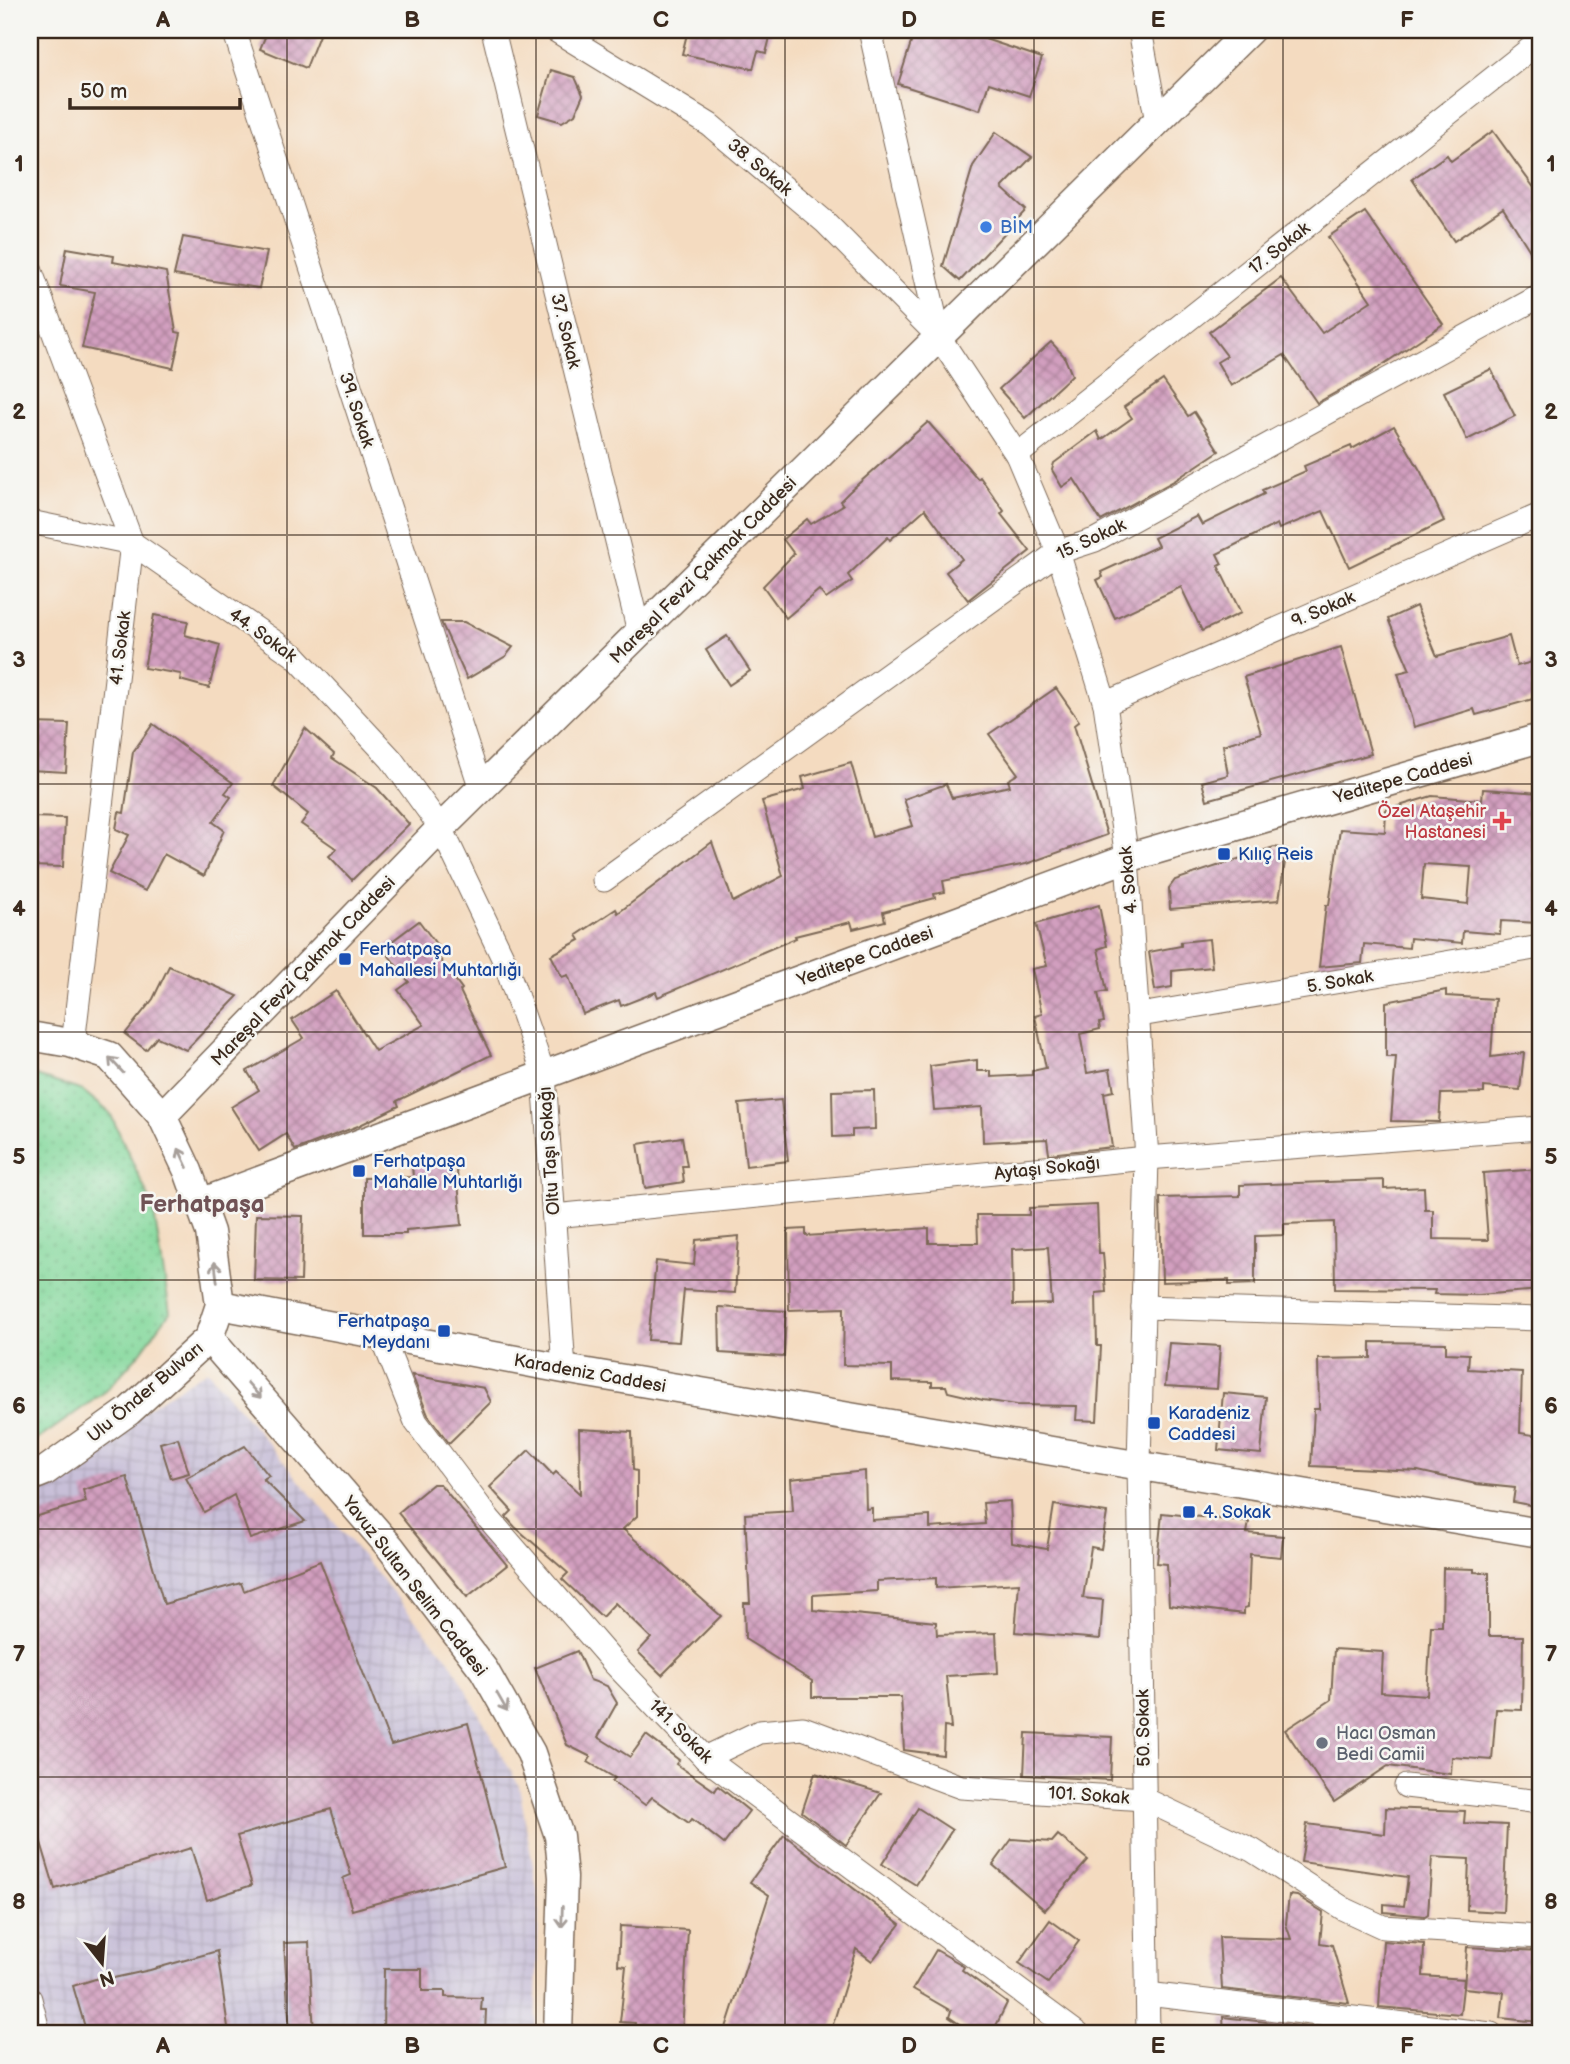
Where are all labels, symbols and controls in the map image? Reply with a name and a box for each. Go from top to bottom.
text: A [155,6,171,34]
text: B [404,6,420,34]
text: C [653,6,669,34]
text: D [901,6,917,34]
text: E [1151,6,1166,34]
text: F [1400,6,1414,34]
scale bar [70,66,240,110]
text: 50 m [80,79,127,104]
street label: 38. Sokak [723,134,797,201]
text: 1 [14,150,24,178]
text: 1 [1546,150,1556,178]
place label: BİM [1000,216,1033,238]
street label: 17. Sokak [1244,218,1314,279]
marker: BİM [978,219,994,235]
street label: 37. Sokak [546,291,585,371]
street label: 39. Sokak [334,370,379,451]
text: 2 [12,398,26,426]
text: 2 [1544,398,1558,426]
street label: Mareşal Fevzi Çakmak Caddesi [606,473,801,668]
street label: 15. Sokak [1053,514,1129,565]
street label: 9. Sokak [1288,587,1358,632]
street label: 44. Sokak [225,604,301,667]
street label: 41. Sokak [106,610,135,686]
text: 3 [12,646,26,674]
text: 3 [1544,646,1558,674]
street label: Yeditepe Caddesi [1330,749,1475,809]
place label: Özel Ataşehir Hastanesi [1378,800,1486,843]
marker: Özel Ataşehir Hastanesi [1492,811,1512,831]
place label: Kılıç Reis [1238,844,1313,865]
street label: 4. Sokak [1115,845,1142,915]
marker: Kılıç Reis [1216,846,1232,862]
street label: Mareşal Fevzi Çakmak Caddesi [207,872,400,1071]
text: 4 [12,895,26,923]
text: 4 [1544,895,1558,923]
street label: Yeditepe Caddesi [793,922,936,991]
place label: Ferhatpaşa Mahallesi Muhtarlığı [359,939,522,981]
marker: Ferhatpaşa Mahallesi Muhtarlığı [337,951,353,967]
street label: 5. Sokak [1305,965,1375,998]
one-way arrow [108,1057,125,1074]
street label: Oltu Taşı Sokağı [535,1086,564,1216]
text: 5 [12,1143,26,1171]
text: 5 [1544,1143,1558,1171]
one-way arrow [175,1148,189,1169]
place label: Ferhatpaşa Mahalle Muhtarlığı [373,1151,522,1193]
street label: Aytaşı Sokağı [993,1153,1101,1184]
marker: Ferhatpaşa Mahalle Muhtarlığı [351,1163,367,1179]
district label: Ferhatpaşa [139,1190,265,1219]
one-way arrow [209,1261,222,1284]
place label: Ferhatpaşa Meydanı [337,1311,430,1353]
marker: Ferhatpaşa Meydanı [436,1323,452,1339]
street label: Ulu Önder Bulvarı [82,1337,208,1447]
street label: Karadeniz Caddesi [512,1350,668,1397]
one-way arrow [246,1381,262,1399]
text: 6 [12,1392,26,1420]
text: 6 [1544,1392,1558,1420]
place label: Karadeniz Caddesi [1168,1403,1250,1445]
marker: Karadeniz Caddesi [1146,1415,1162,1431]
street label: Yavuz Sultan Selim Caddesi [337,1491,491,1681]
place label: 4. Sokak [1203,1502,1271,1523]
marker: 4. Sokak [1181,1504,1197,1520]
text: 7 [13,1640,26,1668]
text: 7 [1545,1640,1558,1668]
street label: 50. Sokak [1132,1689,1155,1767]
one-way arrow [496,1691,509,1712]
street label: 141. Sokak [644,1695,717,1768]
place label: Hacı Osman Bedi Camii [1336,1723,1436,1765]
marker: Hacı Osman Bedi Camii [1314,1735,1330,1751]
street label: 101. Sokak [1048,1782,1130,1809]
text: 8 [12,1888,26,1916]
text: 8 [1544,1888,1558,1916]
one-way arrow [555,1905,568,1928]
north arrow [66,1927,136,1997]
text: N [96,1965,117,1991]
text: A [155,2032,171,2060]
text: B [404,2032,420,2060]
text: C [653,2032,669,2060]
text: D [901,2032,917,2060]
text: E [1151,2032,1166,2060]
text: F [1400,2032,1414,2060]

